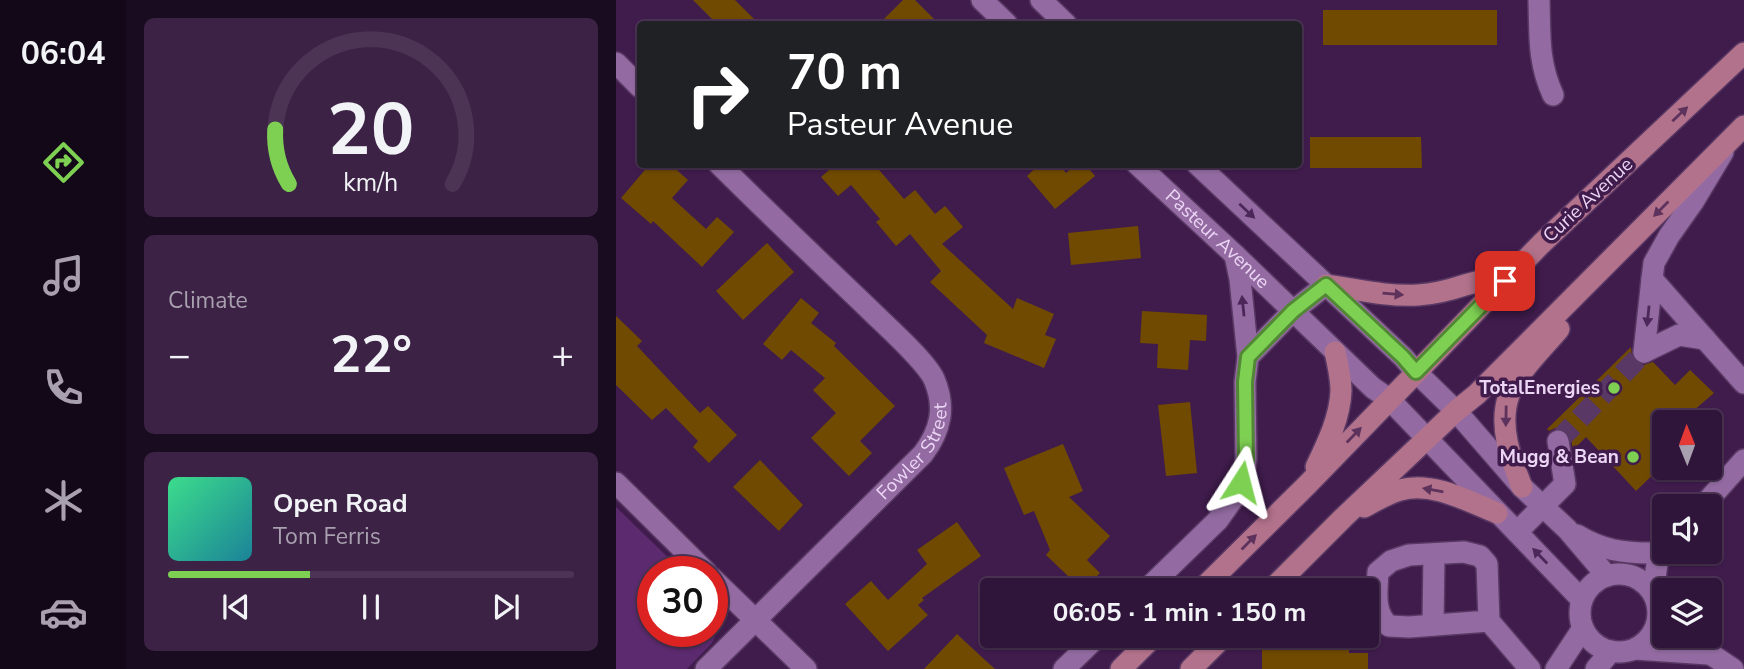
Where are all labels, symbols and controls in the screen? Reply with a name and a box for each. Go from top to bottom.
text: 06:04 [21,32,105,75]
text: 70 m [787,39,902,106]
icon: right [672,49,763,140]
text: 20 [327,80,415,180]
text: Pasteur Avenue [787,103,1013,146]
one-way arrow [1671,106,1688,122]
icon: directions [39,138,88,187]
street label: Curie Avenue [1537,152,1639,248]
text: km/h [343,165,399,199]
street label: Pasteur Avenue [1159,184,1275,295]
one-way arrow [1654,200,1670,217]
one-way arrow [1238,203,1255,219]
icon: music [39,251,88,300]
pin [1475,251,1535,311]
icon: arrive [1486,262,1524,300]
text: Climate [168,285,248,316]
one-way arrow [1383,289,1405,300]
one-way arrow [1237,295,1248,317]
one-way arrow [1642,305,1653,327]
text: 22° [330,319,412,390]
text: − [168,330,191,381]
text: + [551,330,574,381]
icon: phone [39,363,88,412]
place label: TotalEnergies [1479,375,1600,401]
marker: TotalEnergies [1606,380,1622,396]
street label: Fowler Street [871,402,954,506]
one-way arrow [1501,406,1512,428]
north arrow [1652,410,1722,480]
map controls [1652,410,1722,648]
one-way arrow [1346,427,1363,444]
place label: Mugg & Bean [1500,444,1619,470]
position arrow [1204,445,1278,519]
marker: Mugg & Bean [1625,449,1641,465]
icon: climate [39,476,88,525]
one-way arrow [1422,484,1444,495]
text: Open Road [273,486,408,521]
button: sound [1652,494,1722,564]
text: Tom Ferris [273,521,381,552]
one-way arrow [1241,533,1258,550]
one-way arrow [1532,548,1548,565]
speed limit sign: 30 [637,556,728,647]
button: layers [1652,578,1722,648]
icon: car [39,588,88,637]
icon: previous [217,588,255,626]
icon: pause [352,588,390,626]
icon: next [487,588,525,626]
text: 06:05 · 1 min · 150 m [1053,595,1306,630]

